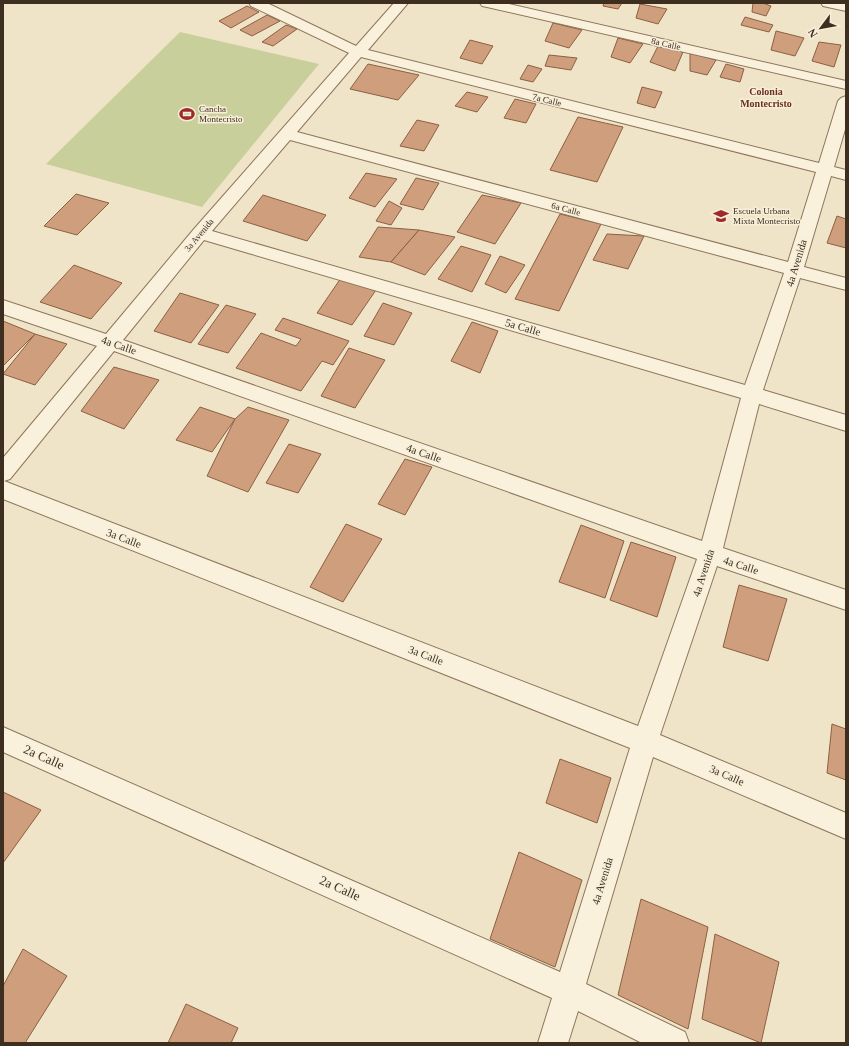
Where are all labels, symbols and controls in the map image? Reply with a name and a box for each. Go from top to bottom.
north arrow [801,8,841,48]
text: N [805,27,820,40]
street label: 8a Calle [650,36,682,52]
district label: Colonia Montecristo [740,86,792,109]
street label: 7a Calle [531,92,563,108]
place label: Cancha Montecristo [199,104,243,124]
sports icon: Cancha Montecristo [178,105,196,123]
street label: 6a Calle [550,200,582,218]
place label: Escuela Urbana Mixta Montecristo [733,206,801,226]
school or university icon: Escuela Urbana Mixta Montecristo [712,207,730,225]
street label: 3a Avenida [182,216,216,254]
street label: 4a Avenida [783,238,809,288]
street label: 5a Calle [504,316,542,338]
street label: 4a Calle [100,333,138,357]
street label: 4a Calle [405,441,443,465]
street label: 3a Calle [105,526,143,550]
street label: 4a Avenida [690,548,716,598]
street label: 4a Calle [722,554,760,576]
street label: 3a Calle [407,643,445,667]
street label: 2a Calle [21,741,67,773]
street label: 3a Calle [708,762,746,788]
street label: 4a Avenida [589,856,615,906]
street label: 2a Calle [317,872,363,904]

